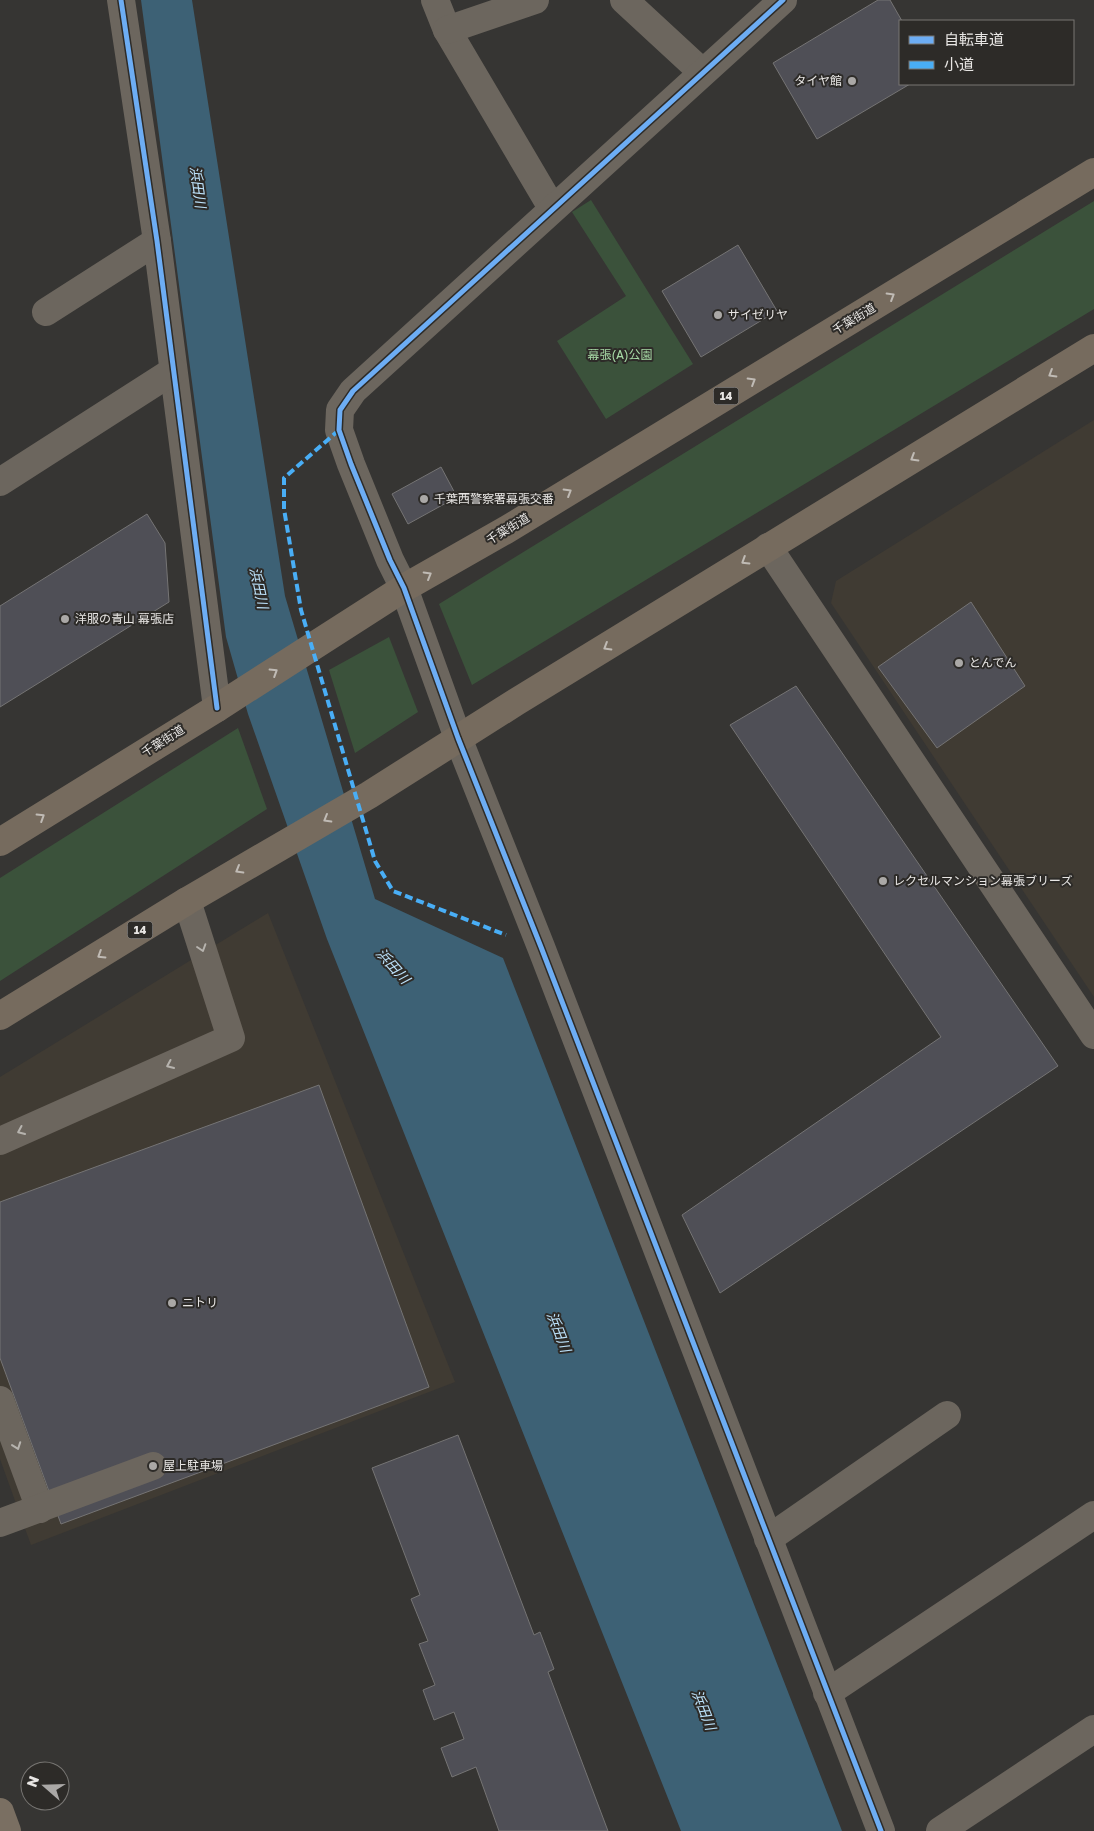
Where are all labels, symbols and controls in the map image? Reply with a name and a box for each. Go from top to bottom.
legend [899,20,1074,85]
text: 自転車道 [944,30,1004,48]
text: 小道 [944,55,974,73]
place label: タイヤ館 [794,73,842,88]
marker: タイヤ館 [846,75,858,87]
water label: 浜田川 [187,165,210,211]
one-way arrow [886,293,895,303]
street label: 千葉街道 [829,300,878,337]
place label: サイゼリヤ [728,307,788,322]
marker: サイゼリヤ [712,309,724,321]
park label: 幕張(A)公園 [587,347,653,362]
one-way arrow [1049,367,1058,377]
one-way arrow [747,377,756,387]
road number: 14 [714,388,738,404]
one-way arrow [910,452,919,462]
one-way arrow [563,489,572,499]
place label: 千葉西警察署幕張交番 [434,491,554,506]
marker: 千葉西警察署幕張交番 [418,493,430,505]
street label: 千葉街道 [483,510,532,547]
one-way arrow [741,555,750,565]
water label: 浜田川 [247,566,273,612]
one-way arrow [423,571,432,581]
place label: 洋服の青山 幕張店 [75,611,174,626]
marker: 洋服の青山 幕張店 [59,613,71,625]
one-way arrow [603,640,612,650]
place label: とんでん [969,655,1016,670]
marker: とんでん [953,657,965,669]
one-way arrow [269,668,278,678]
street label: 千葉街道 [138,721,187,760]
one-way arrow [36,813,45,823]
one-way arrow [323,813,332,823]
one-way arrow [236,864,245,874]
place label: レクセルマンション幕張ブリーズ [893,873,1072,888]
marker: レクセルマンション幕張ブリーズ [877,875,889,887]
road number: 14 [128,922,152,938]
one-way arrow [196,943,206,951]
water label: 浜田川 [373,944,415,988]
one-way arrow [97,948,106,958]
one-way arrow [166,1059,175,1070]
one-way arrow [17,1125,26,1136]
place label: ニトリ [182,1295,218,1310]
marker: ニトリ [166,1297,178,1309]
water label: 浜田川 [544,1309,576,1356]
one-way arrow [11,1441,21,1450]
place label: 屋上駐車場 [163,1458,223,1473]
marker: 屋上駐車場 [147,1460,159,1472]
water label: 浜田川 [689,1687,721,1734]
north arrow [20,1761,70,1811]
text: N [23,1773,42,1789]

